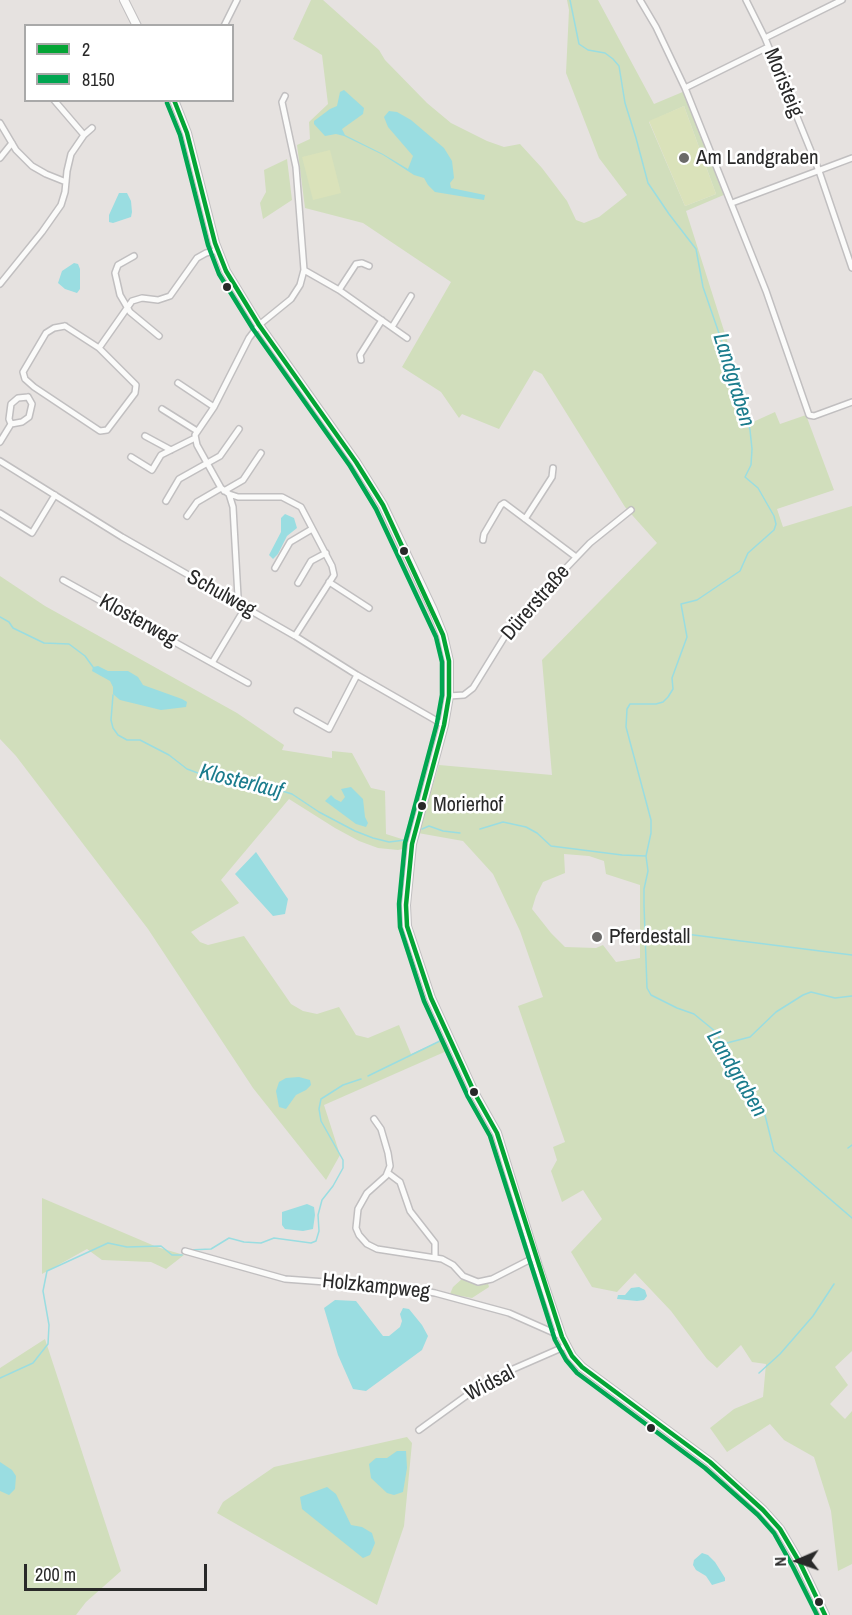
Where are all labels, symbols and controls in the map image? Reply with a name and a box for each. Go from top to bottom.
legend [24,24,234,102]
text: 2 [82,37,90,62]
street label: Moristeig [758,45,808,121]
text: 8150 [82,67,115,92]
place label: Am Landgraben [696,145,819,171]
marker: Am Landgraben [677,151,691,165]
unlabelled marker [221,281,233,293]
water label: Landgraben [706,330,760,430]
unlabelled marker [398,545,410,557]
street label: Dürerstraße [496,560,576,646]
street label: Schulweg [182,565,260,623]
street label: Klosterweg [95,589,181,653]
water label: Klosterlauf [196,759,286,805]
place label: Morierhof [433,794,503,818]
marker: Morierhof [416,800,428,812]
place label: Pferdestall [609,924,690,950]
marker: Pferdestall [590,930,604,944]
water label: Landgraben [700,1026,772,1122]
unlabelled marker [468,1086,480,1098]
street label: Holzkampweg [321,1269,431,1305]
street label: Widsal [461,1361,519,1407]
unlabelled marker [645,1422,657,1434]
north arrow [768,1531,828,1591]
scale bar [27,1552,210,1590]
text: N [769,1557,791,1567]
text: 200 m [35,1562,76,1587]
unlabelled marker [813,1596,825,1608]

